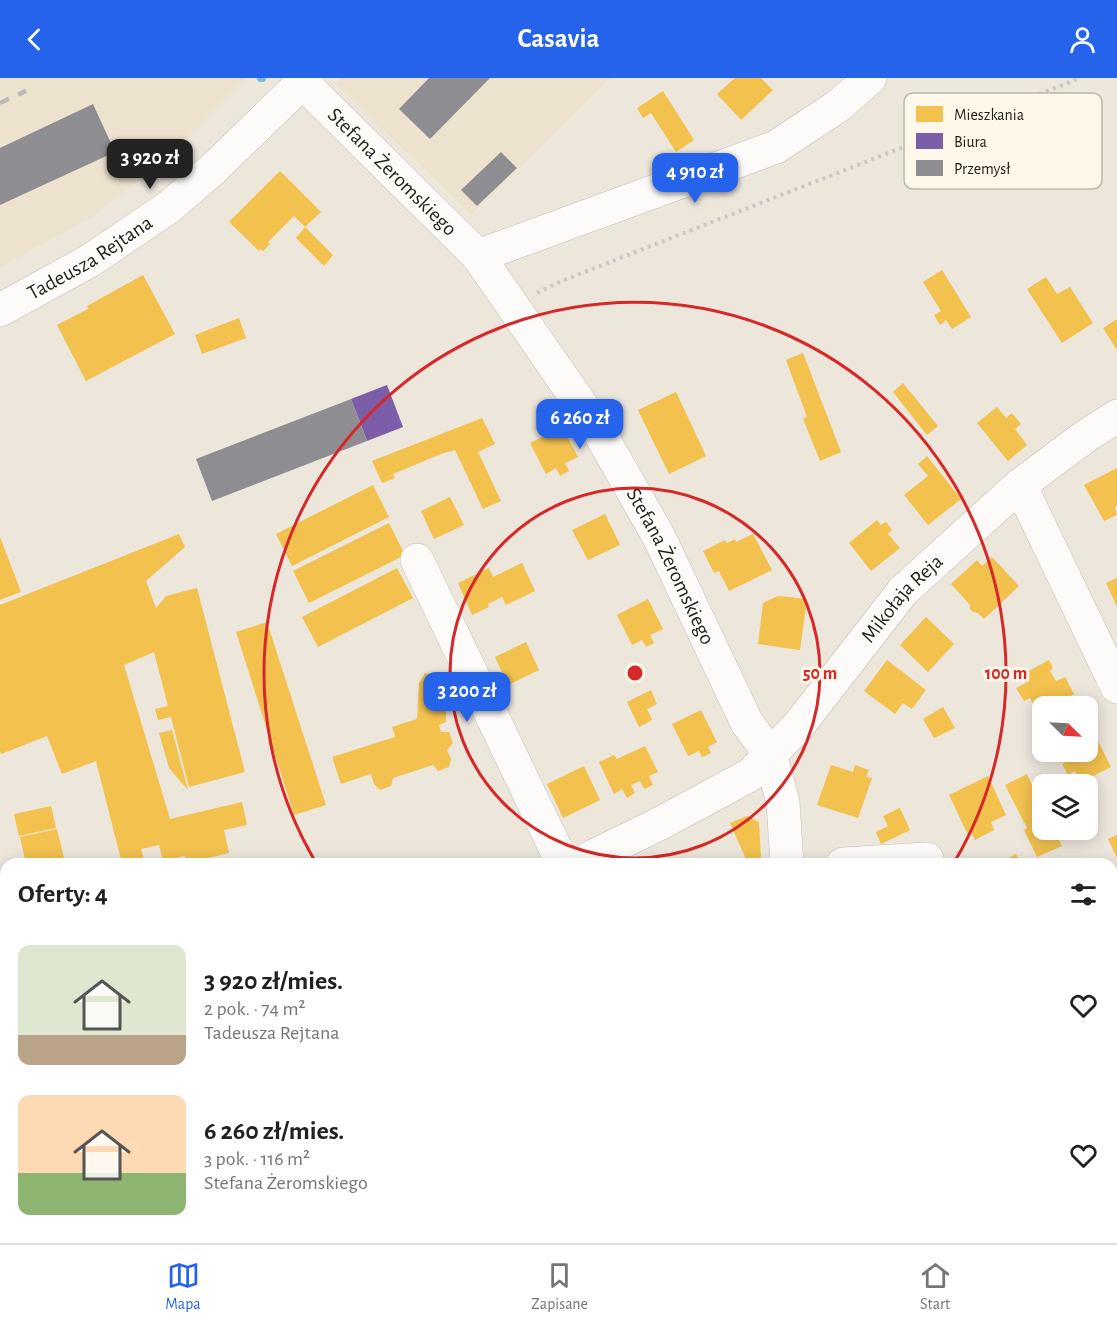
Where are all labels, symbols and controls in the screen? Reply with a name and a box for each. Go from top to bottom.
icon: back [18,23,51,56]
icon: person [1066,23,1099,56]
text: Casavia [517,25,600,52]
legend [904,93,1102,189]
street label: Stefana Żeromskiego [324,104,461,240]
text: Mieszkania [954,107,1024,123]
text: Biura [954,134,987,150]
pin: 3 920 zł [88,139,212,190]
text: 3 920 zł [121,148,179,168]
pin: 4 910 zł [633,153,757,204]
text: Przemysł [954,161,1011,178]
text: 4 910 zł [666,162,724,182]
street label: Tadeusza Rejtana [24,211,156,304]
pin: 6 260 zł [518,399,642,450]
text: 6 260 zł [550,408,610,428]
street label: Stefana Żeromskiego [622,485,718,648]
street label: Mikołaja Reja [857,550,947,647]
centre of rings [625,663,645,683]
text: 50 m [803,665,837,683]
text: 100 m [985,665,1027,683]
pin: 3 200 zł [405,672,529,723]
text: 3 200 zł [437,681,497,701]
north arrow [1032,696,1098,762]
map controls [1032,696,1098,840]
button: layers [1032,774,1098,840]
icon: filters [1067,878,1100,911]
text: Oferty: 4 [18,881,108,907]
text: 3 920 zł/mies. [204,968,343,994]
icon: home [66,969,138,1041]
icon: heart [1067,989,1100,1022]
text: 2 pok. · 74 m² [204,999,306,1019]
text: Tadeusza Rejtana [204,1023,340,1043]
text: 6 260 zł/mies. [204,1118,344,1144]
icon: home [66,1119,138,1191]
icon: heart [1067,1139,1100,1172]
text: 3 pok. · 116 m² [204,1149,310,1169]
text: Stefana Żeromskiego [204,1173,368,1193]
tab: Mapa [165,1259,201,1314]
tab: Zapisane [531,1259,588,1314]
tab: Start [919,1259,952,1314]

